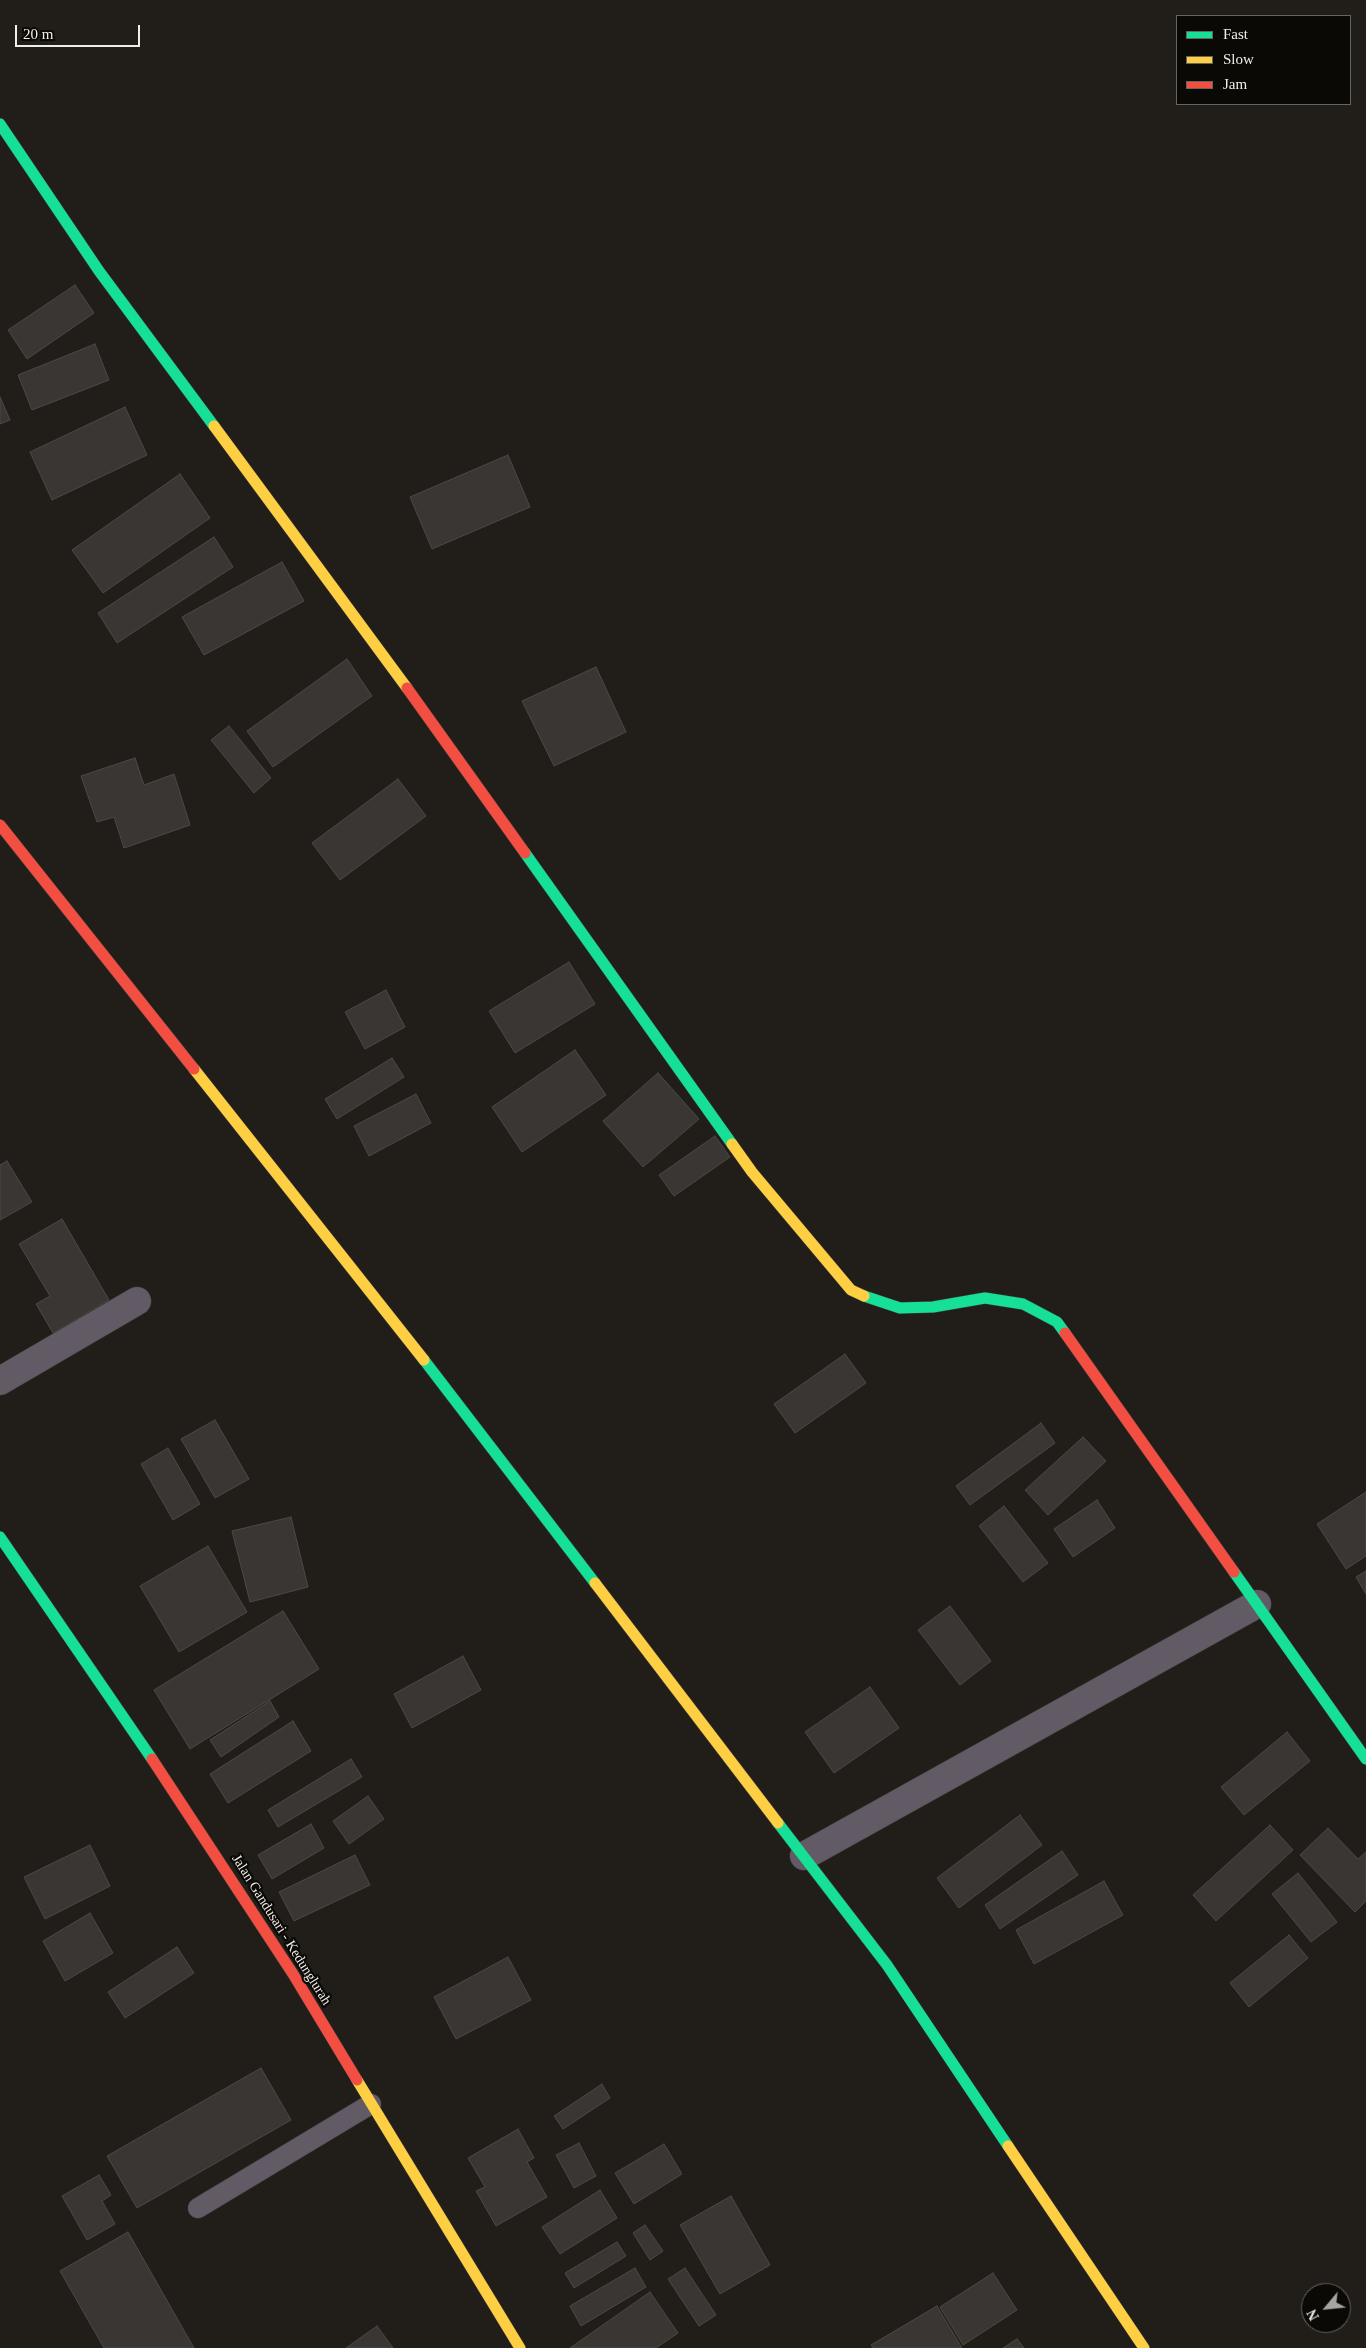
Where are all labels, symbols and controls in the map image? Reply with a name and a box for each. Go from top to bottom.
scale bar [18,15,142,47]
legend [1176,15,1351,105]
text: 20 m [23,26,53,42]
text: Fast [1223,26,1248,42]
text: Slow [1223,51,1254,67]
text: Jam [1223,76,1247,92]
street label: Jalan Gandusari - Kedunglurah [228,1852,334,2008]
north arrow [1301,2283,1351,2333]
text: N [1304,2307,1322,2323]

